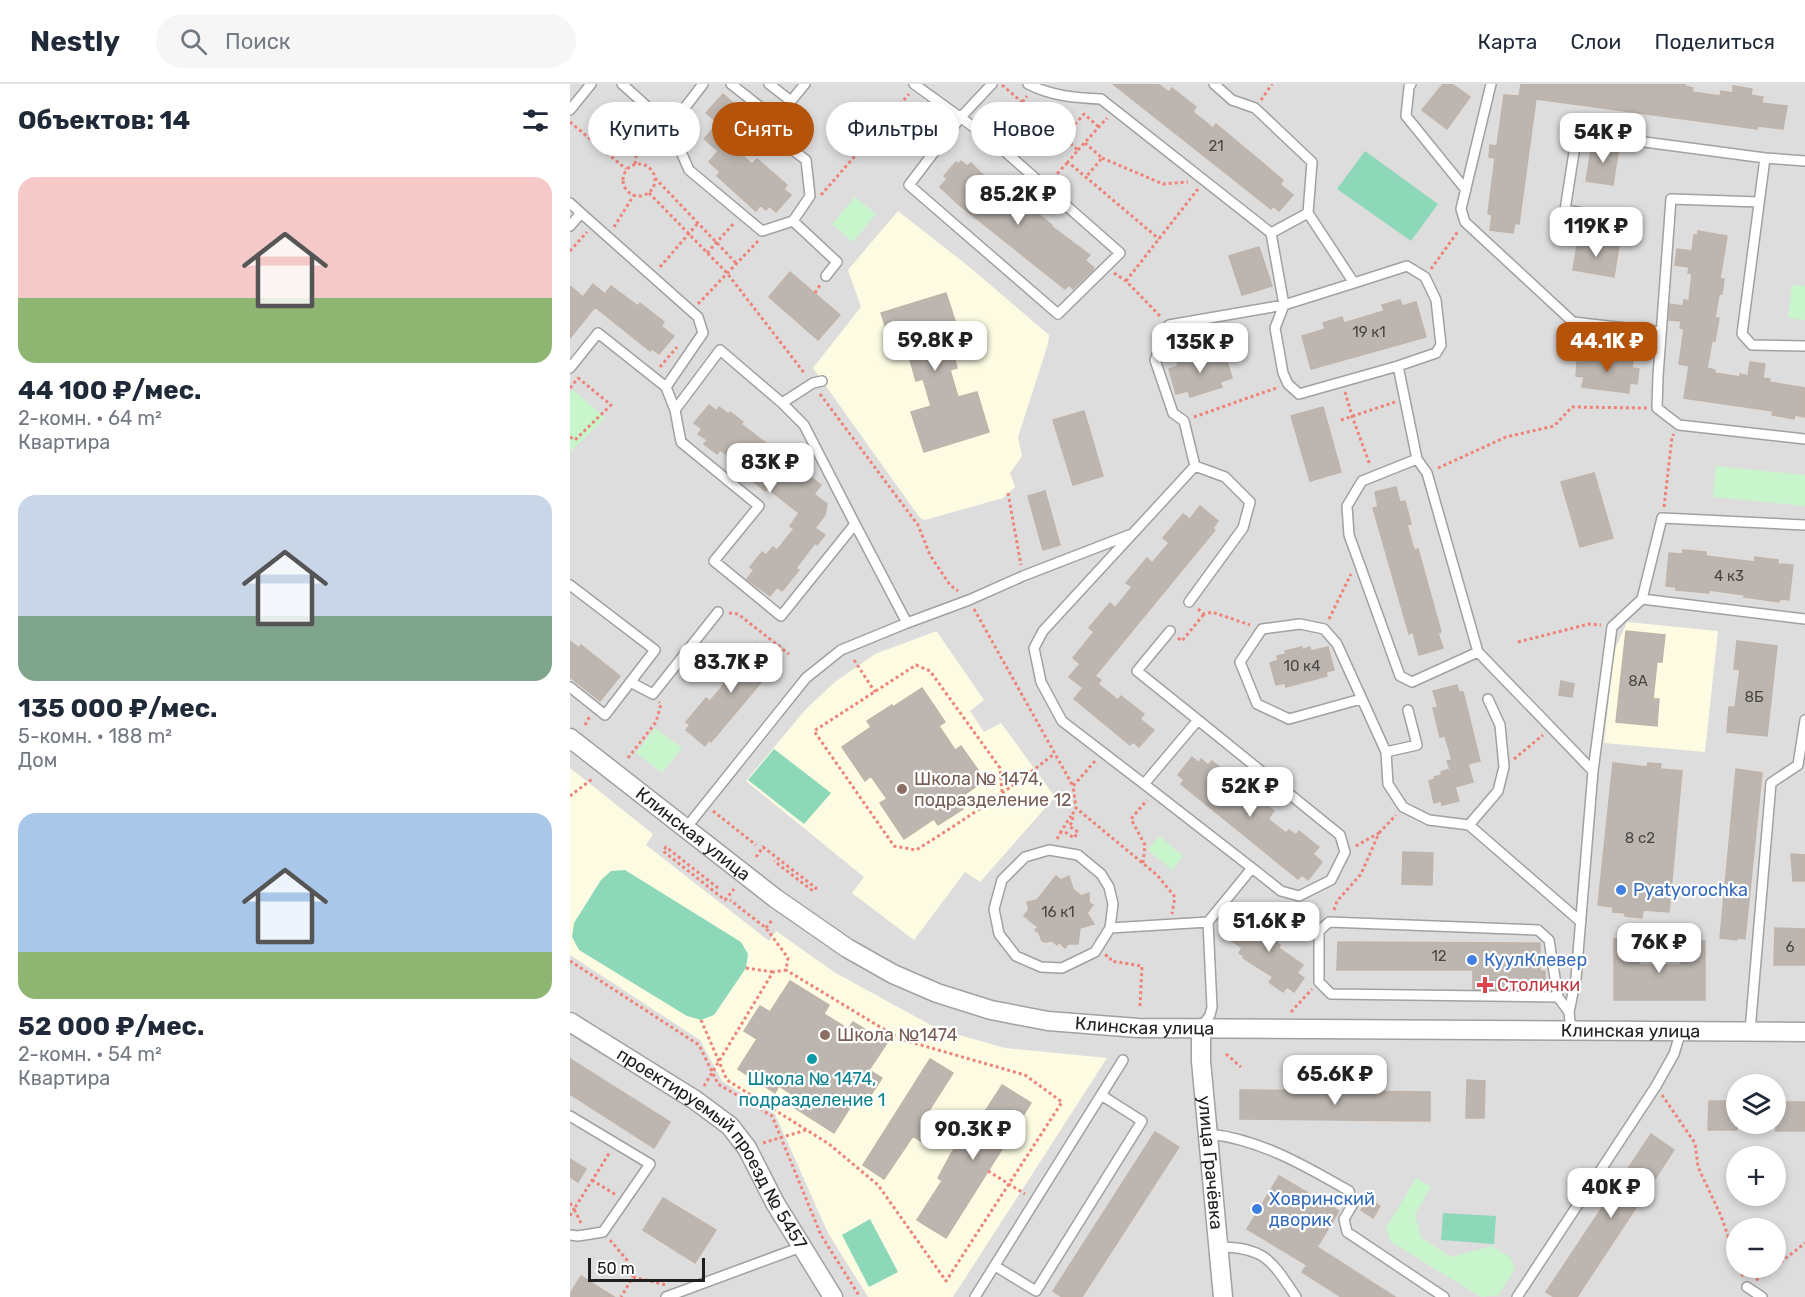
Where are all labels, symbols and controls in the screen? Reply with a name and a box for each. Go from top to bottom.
search box [156,14,576,68]
text: Nestly [30,25,120,58]
icon: search [177,25,210,58]
text: Поиск [225,28,291,55]
text: Карта [1477,29,1537,54]
text: Слои [1570,29,1621,54]
text: Поделиться [1654,29,1775,54]
chip: Купить [588,102,700,156]
chip: Снять [712,102,814,156]
chip: Фильтры [826,102,959,156]
chip: Новое [971,102,1076,156]
icon: filters [519,104,552,137]
text: Объектов: 14 [18,105,190,136]
pin: 54K ₽ [1561,113,1645,164]
text: 54K ₽ [1574,120,1632,144]
house number: 21 [1208,137,1224,155]
pin: 85.2K ₽ [963,175,1073,226]
text: 85.2K ₽ [980,182,1056,206]
pin: 119K ₽ [1547,207,1645,258]
text: 119K ₽ [1564,214,1628,238]
icon: home [231,216,339,324]
pin: 59.8K ₽ [880,321,990,372]
pin: 44.1K ₽ [1552,322,1662,373]
pin: 135K ₽ [1151,323,1249,374]
house number: 19 к1 [1352,323,1386,341]
text: 59.8K ₽ [897,328,973,352]
text: 44.1K ₽ [1570,329,1644,353]
text: 135K ₽ [1166,330,1234,354]
text: 44 100 ₽/мес. [18,375,201,406]
text: 2-комн. · 64 m² [18,406,162,430]
text: Квартира [18,430,110,454]
pin: 83K ₽ [728,443,812,494]
text: 83K ₽ [741,450,799,474]
icon: home [231,534,339,642]
house number: 4 к3 [1714,567,1744,585]
pin: 83.7K ₽ [676,643,786,694]
text: 83.7K ₽ [693,650,769,674]
house number: 10 к4 [1284,657,1320,675]
house number: 8А [1628,672,1648,690]
house number: 8Б [1744,688,1764,706]
text: 135 000 ₽/мес. [18,693,218,724]
text: 5-комн. · 188 m² [18,724,172,748]
text: Дом [18,748,57,772]
pin: 52K ₽ [1208,767,1292,818]
place label: Школа № 1474, подразделение 12 [914,768,1072,811]
text: 52K ₽ [1221,774,1279,798]
street label: Клинская улица [631,782,755,886]
marker: Школа № 1474, подразделение 12 [895,782,909,796]
house number: 8 с2 [1625,829,1655,847]
icon: home [231,852,339,960]
place label: Pyatyorochka [1633,879,1748,901]
marker: Pyatyorochka [1614,883,1628,897]
pin: 51.6K ₽ [1214,902,1324,953]
house number: 16 к1 [1041,903,1075,921]
text: 51.6K ₽ [1232,909,1306,933]
pin: 76K ₽ [1617,923,1701,974]
text: 76K ₽ [1631,930,1687,954]
house number: 6 [1785,938,1795,956]
house number: 12 [1431,947,1447,965]
place label: КуулКлевер [1484,949,1587,971]
marker: КуулКлевер [1465,953,1479,967]
place label: Столички [1497,974,1580,996]
marker: Столички [1478,978,1492,992]
text: 52 000 ₽/мес. [18,1011,204,1042]
street label: Клинская улица [1074,1012,1214,1039]
street label: Клинская улица [1561,1020,1700,1042]
place label: Школа №1474 [837,1024,958,1046]
marker: Школа №1474 [818,1028,832,1042]
text: 2-комн. · 54 m² [18,1042,162,1066]
street label: проектируемый проезд № 5457 [613,1043,812,1253]
marker: Школа № 1474, подразделение 1 [805,1052,819,1066]
pin: 65.6K ₽ [1280,1055,1390,1106]
text: 65.6K ₽ [1297,1062,1373,1086]
text: Квартира [18,1066,110,1090]
place label: Школа № 1474, подразделение 1 [738,1068,886,1111]
map controls [1726,1074,1786,1278]
button: layers [1726,1074,1786,1134]
street label: улица Грачёвка [1193,1095,1228,1231]
pin: 90.3K ₽ [918,1110,1028,1161]
text: 90.3K ₽ [935,1117,1012,1141]
button: + [1726,1146,1786,1206]
pin: 40K ₽ [1569,1168,1653,1219]
text: 40K ₽ [1581,1175,1641,1199]
place label: Ховринский дворик [1269,1188,1375,1231]
marker: Ховринский дворик [1250,1202,1264,1216]
button: − [1726,1218,1786,1278]
scale bar [588,1255,705,1282]
text: 50 m [597,1259,635,1278]

